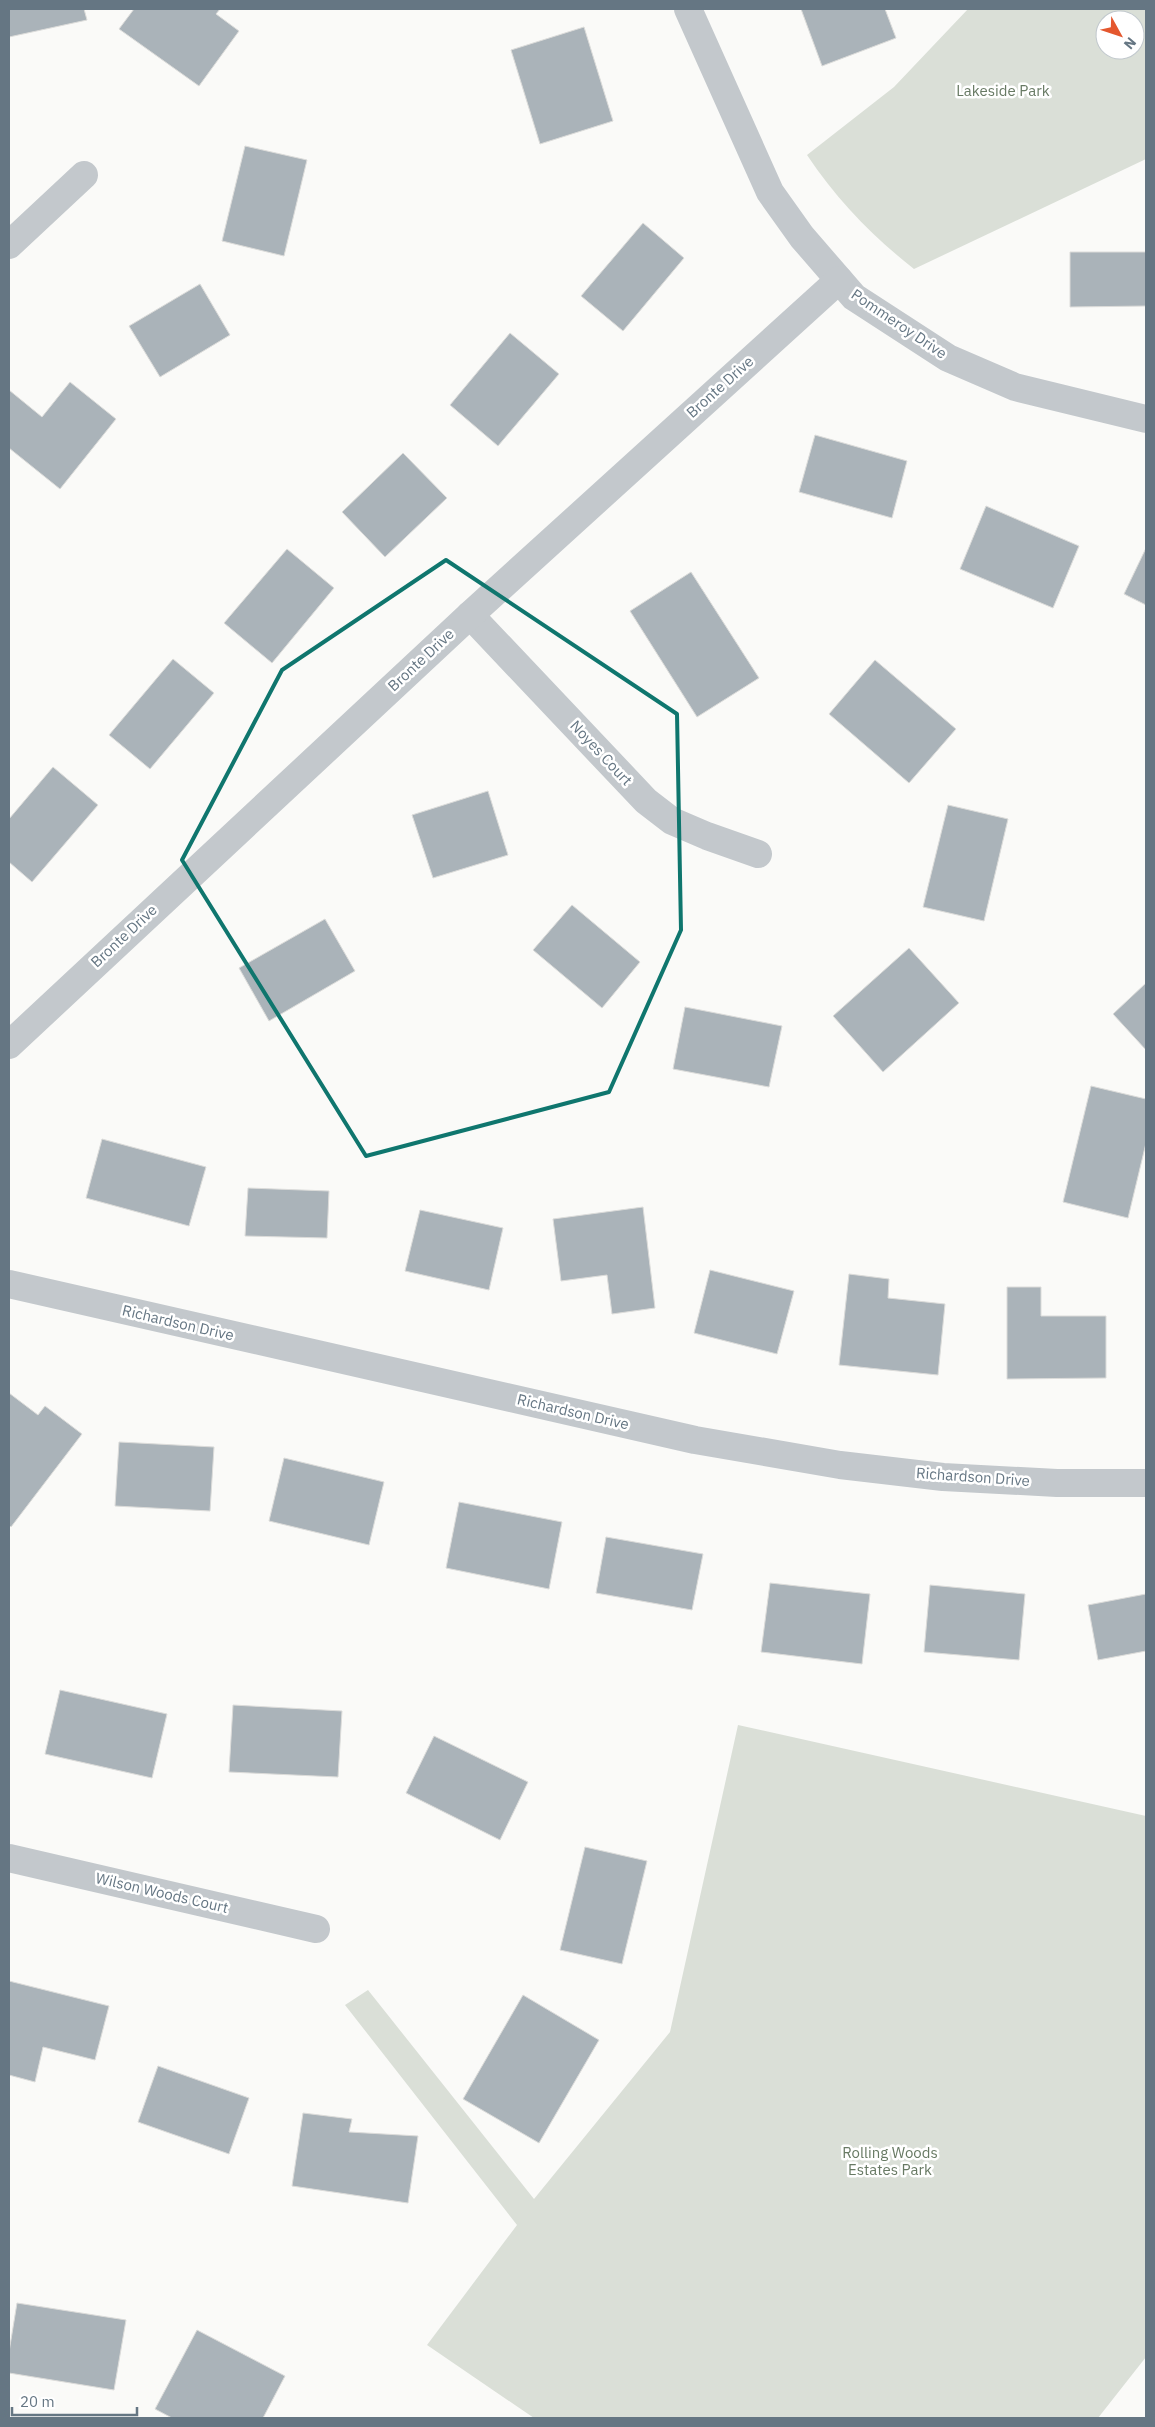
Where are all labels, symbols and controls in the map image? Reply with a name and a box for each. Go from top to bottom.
north arrow [1095,10,1145,60]
text: N [1120,34,1140,53]
park label: Lakeside Park [956,81,1050,100]
street label: Pommeroy Drive [848,285,951,363]
street label: Bronte Drive [682,351,757,422]
street label: Bronte Drive [383,624,458,695]
street label: Noyes Court [566,716,636,789]
street label: Bronte Drive [86,900,161,971]
street label: Richardson Drive [120,1300,236,1345]
street label: Richardson Drive [515,1389,631,1434]
street label: Richardson Drive [915,1463,1031,1490]
street label: Wilson Woods Court [94,1868,230,1917]
park label: Rolling Woods Estates Park [842,2143,938,2179]
scale bar [12,2384,138,2416]
text: 20 m [20,2392,55,2411]

